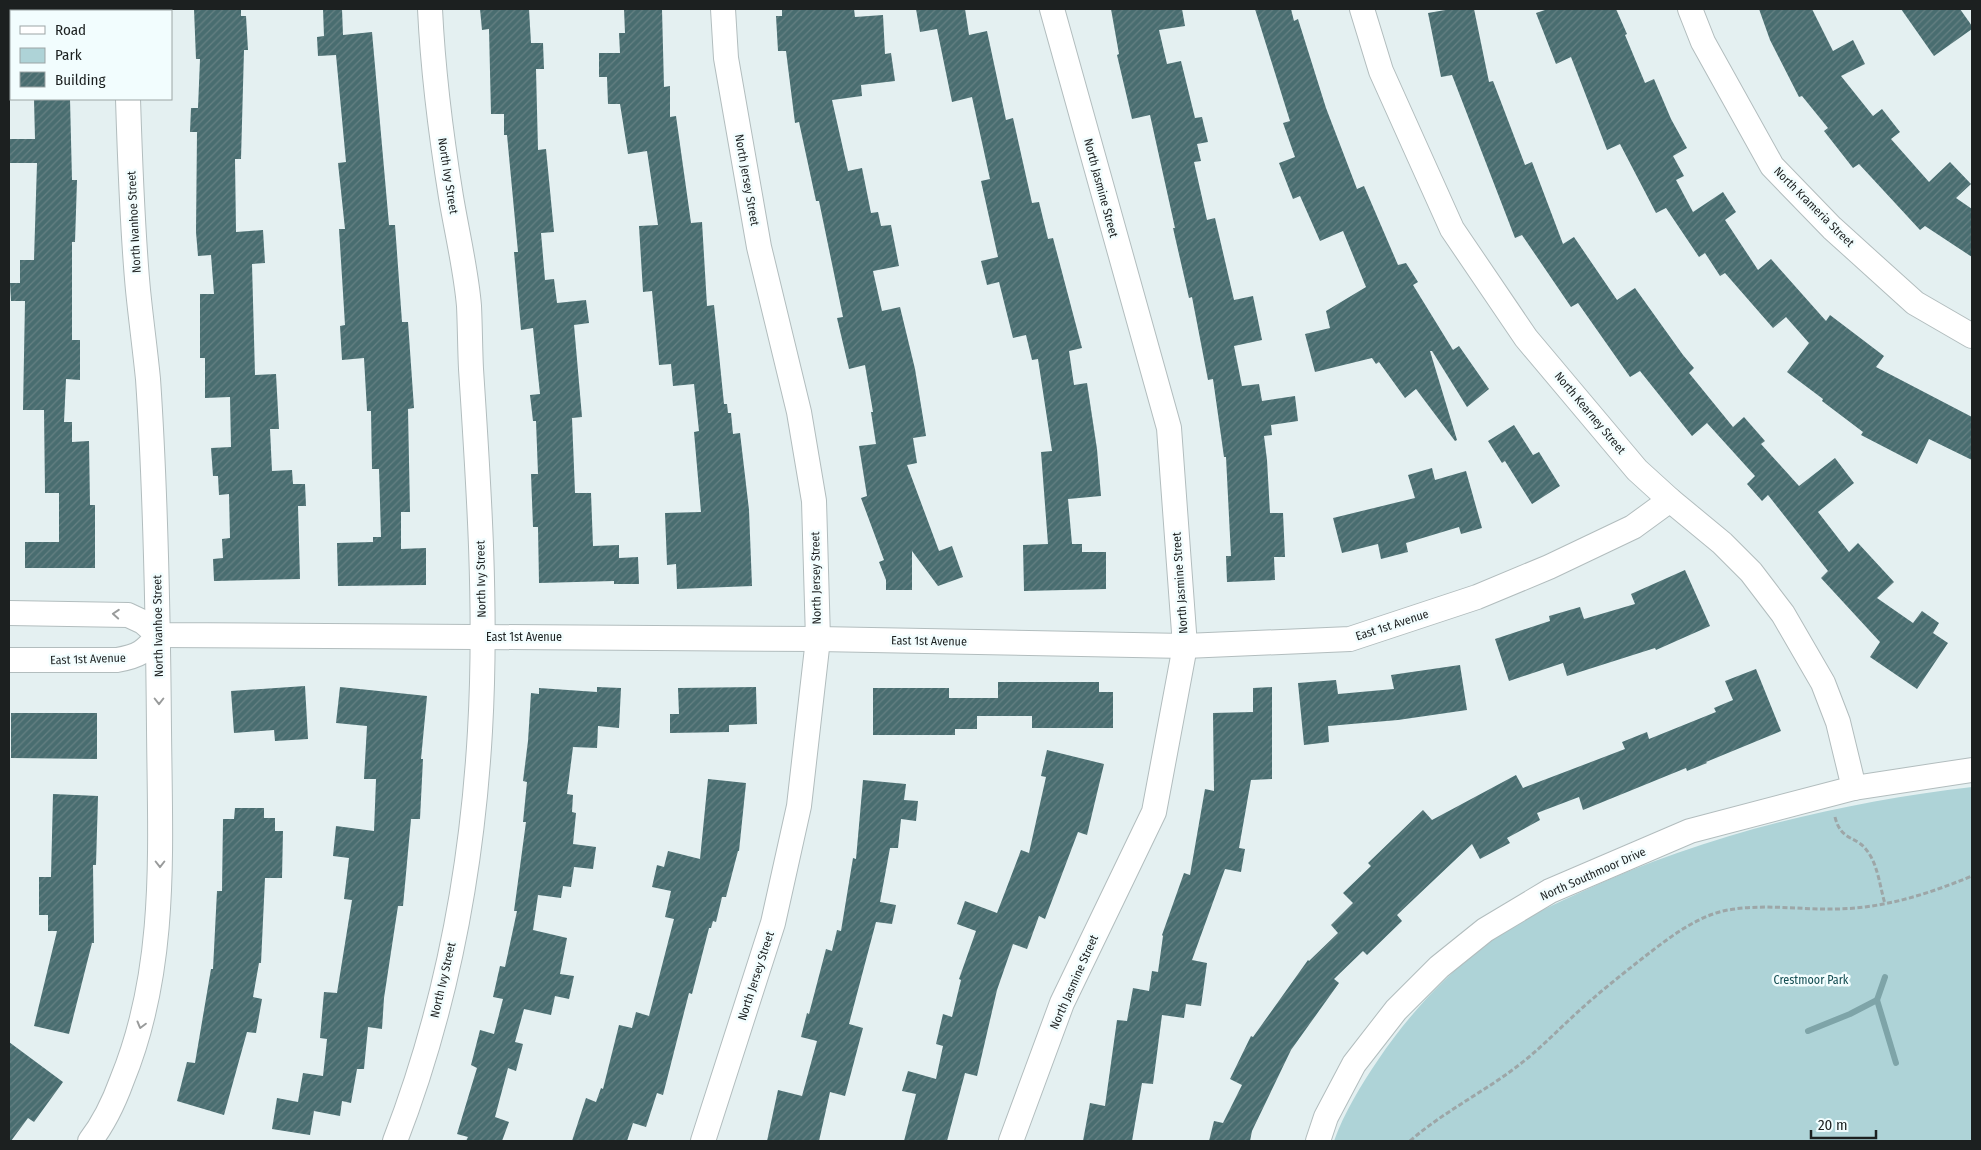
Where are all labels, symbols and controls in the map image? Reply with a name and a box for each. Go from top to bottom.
legend [10,10,172,100]
text: Road [55,21,86,39]
text: Park [55,46,82,64]
text: Building [55,71,106,89]
street label: North Jersey Street [732,133,762,227]
street label: North Ivy Street [435,137,461,215]
street label: North Jasmine Street [1081,137,1121,239]
street label: North Krameria Street [1771,164,1857,250]
street label: North Ivanhoe Street [124,170,144,273]
street label: North Kearney Street [1552,369,1628,457]
street label: North Jersey Street [808,531,824,624]
street label: North Jasmine Street [1169,532,1191,634]
street label: North Ivy Street [473,540,489,618]
street label: North Ivanhoe Street [150,575,166,677]
street label: East 1st Avenue [1354,607,1430,643]
one-way arrow [112,609,120,620]
street label: East 1st Avenue [486,630,562,644]
street label: East 1st Avenue [891,633,967,649]
street label: East 1st Avenue [50,651,126,667]
one-way arrow [154,698,164,705]
street label: North Southmoor Drive [1538,844,1648,904]
one-way arrow [155,860,165,868]
street label: North Jersey Street [735,930,777,1022]
street label: North Jasmine Street [1047,933,1101,1031]
street label: North Ivy Street [428,941,458,1019]
park label: Crestmoor Park [1774,973,1849,987]
one-way arrow [136,1020,147,1029]
scale bar [1811,1108,1876,1140]
text: 20 m [1818,1116,1848,1134]

